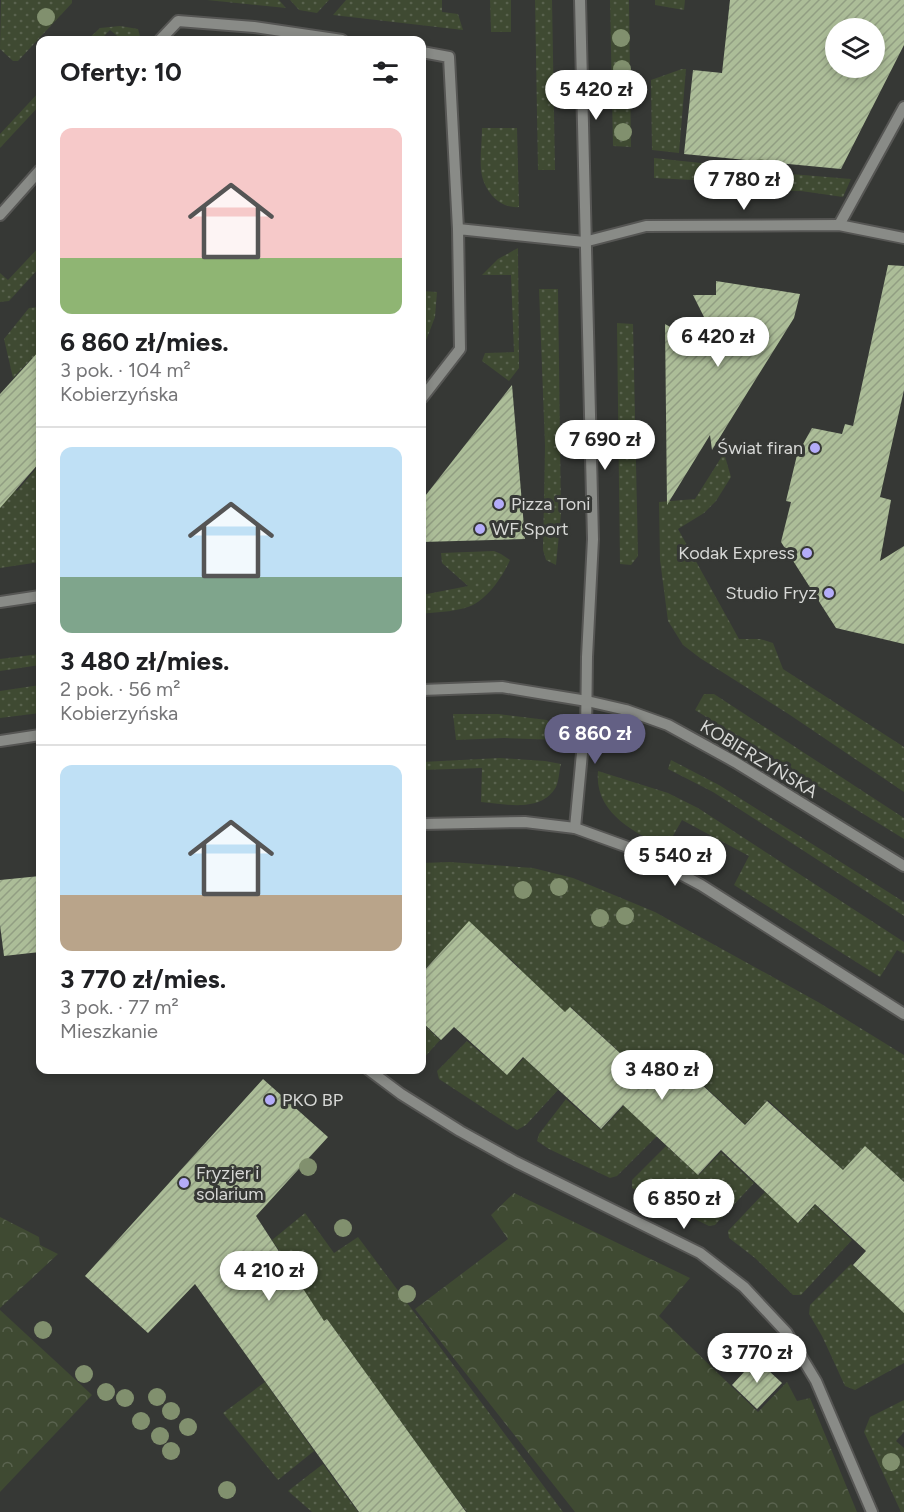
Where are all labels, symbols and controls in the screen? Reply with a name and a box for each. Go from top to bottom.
map controls [825,18,885,78]
button: layers [825,18,885,78]
text: Oferty: 10 [60,56,182,88]
icon: filters [369,56,402,89]
pin: 5 420 zł [534,70,658,121]
text: 5 420 zł [559,77,633,101]
pin: 7 780 zł [682,160,806,211]
icon: home [177,167,285,275]
text: 7 780 zł [708,167,780,191]
pin: 6 420 zł [656,317,780,368]
text: 6 420 zł [681,324,755,348]
text: 6 860 zł/mies. [60,326,229,358]
text: 3 pok. · 104 m² [60,358,191,382]
text: Kobierzyńska [60,382,178,406]
pin: 7 690 zł [543,420,667,471]
text: 7 690 zł [569,427,641,451]
place label: Świat firan [717,437,803,459]
marker: Świat firan [808,441,822,455]
icon: home [177,486,285,594]
place label: Pizza Toni [511,493,590,515]
marker: Pizza Toni [492,497,506,511]
place label: WF Sport [492,518,569,540]
marker: WF Sport [473,522,487,536]
place label: Kodak Express [678,542,795,564]
marker: Kodak Express [800,546,814,560]
place label: Studio Fryz [726,582,817,604]
marker: Studio Fryz [822,586,836,600]
text: 3 480 zł/mies. [60,645,230,677]
text: 2 pok. · 56 m² [60,677,180,701]
text: Kobierzyńska [60,701,178,725]
pin: 6 860 zł [533,714,657,765]
street label: KOBIERZYŃSKA [696,715,822,803]
text: 6 860 zł [558,721,632,745]
icon: home [177,804,285,912]
pin: 5 540 zł [613,836,737,887]
text: 5 540 zł [638,843,712,867]
text: 3 770 zł/mies. [60,963,226,995]
text: 3 pok. · 77 m² [60,995,179,1019]
text: Mieszkanie [60,1019,158,1043]
pin: 3 480 zł [600,1050,724,1101]
text: 3 480 zł [625,1057,699,1081]
place label: PKO BP [282,1089,343,1111]
marker: PKO BP [263,1093,277,1107]
place label: Fryzjer i solarium [196,1162,264,1205]
marker: Fryzjer i solarium [177,1176,191,1190]
pin: 6 850 zł [622,1179,746,1230]
text: 6 850 zł [647,1186,721,1210]
pin: 4 210 zł [207,1251,331,1302]
text: 4 210 zł [234,1258,304,1282]
pin: 3 770 zł [695,1333,819,1384]
text: 3 770 zł [721,1340,793,1364]

